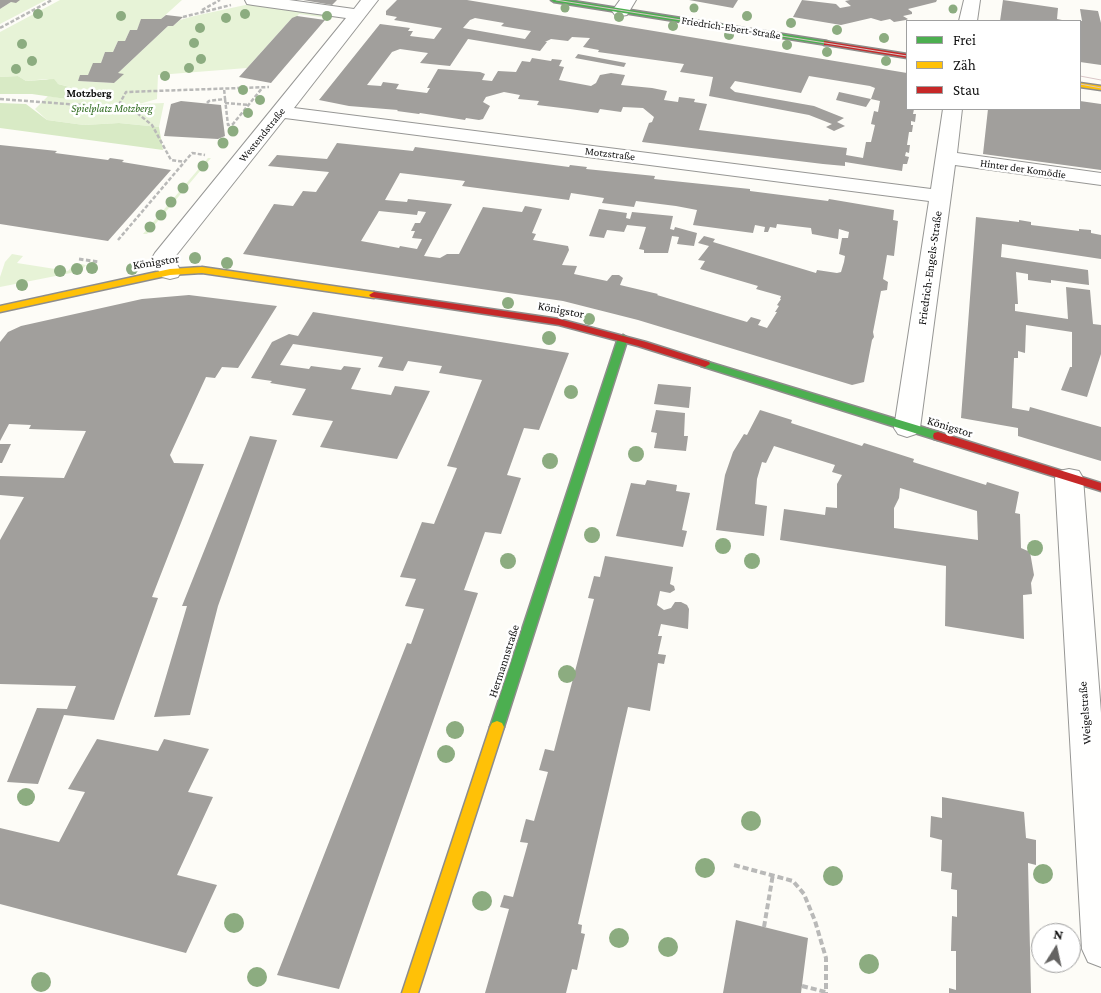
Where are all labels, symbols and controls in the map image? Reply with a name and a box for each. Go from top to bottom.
street label: Friedrich-Ebert-Straße [680,14,782,42]
legend [906,20,1081,110]
text: Frei [953,32,976,48]
text: Zäh [953,57,976,73]
text: Stau [953,82,980,98]
district label: Motzberg [66,87,112,101]
park label: Spielplatz Motzberg [71,102,153,116]
street label: Westendstraße [236,105,288,165]
street label: Motzstraße [584,144,636,164]
street label: Hinter der Komödie [979,156,1067,182]
street label: Friedrich-Engels-Straße [915,210,945,326]
street label: Königstor [132,251,180,273]
street label: Königstor [537,298,585,322]
street label: Königstor [925,413,975,441]
street label: Hermannstraße [485,623,523,699]
street label: Weigelstraße [1076,681,1094,745]
north arrow [1031,923,1081,973]
text: N [1052,926,1065,943]

